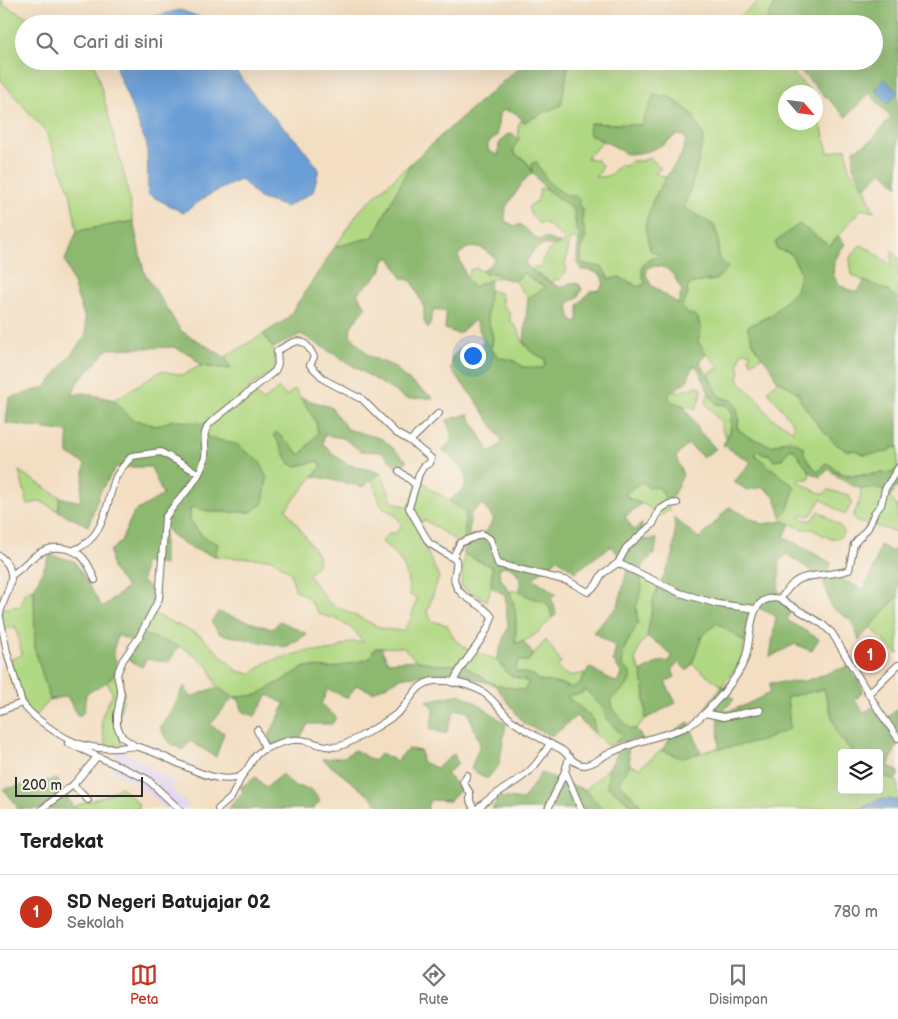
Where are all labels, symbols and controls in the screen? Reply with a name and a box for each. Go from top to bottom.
search box [15,15,883,70]
icon: search [33,29,61,57]
text: Cari di sini [73,31,163,54]
north arrow [778,85,823,130]
your location [460,343,486,369]
pin: 1 [854,636,886,674]
map controls [838,749,883,794]
button: layers [838,749,883,794]
scale bar [15,774,142,797]
text: 200 m [22,777,62,794]
text: Terdekat [20,829,104,854]
text: SD Negeri Batujajar 02 [67,891,270,914]
text: 1 [33,903,39,922]
text: 780 m [834,903,878,922]
text: Sekolah [67,914,124,933]
tab: Peta [130,961,158,1008]
tab: Rute [419,961,449,1008]
tab: Disimpan [709,961,768,1008]

